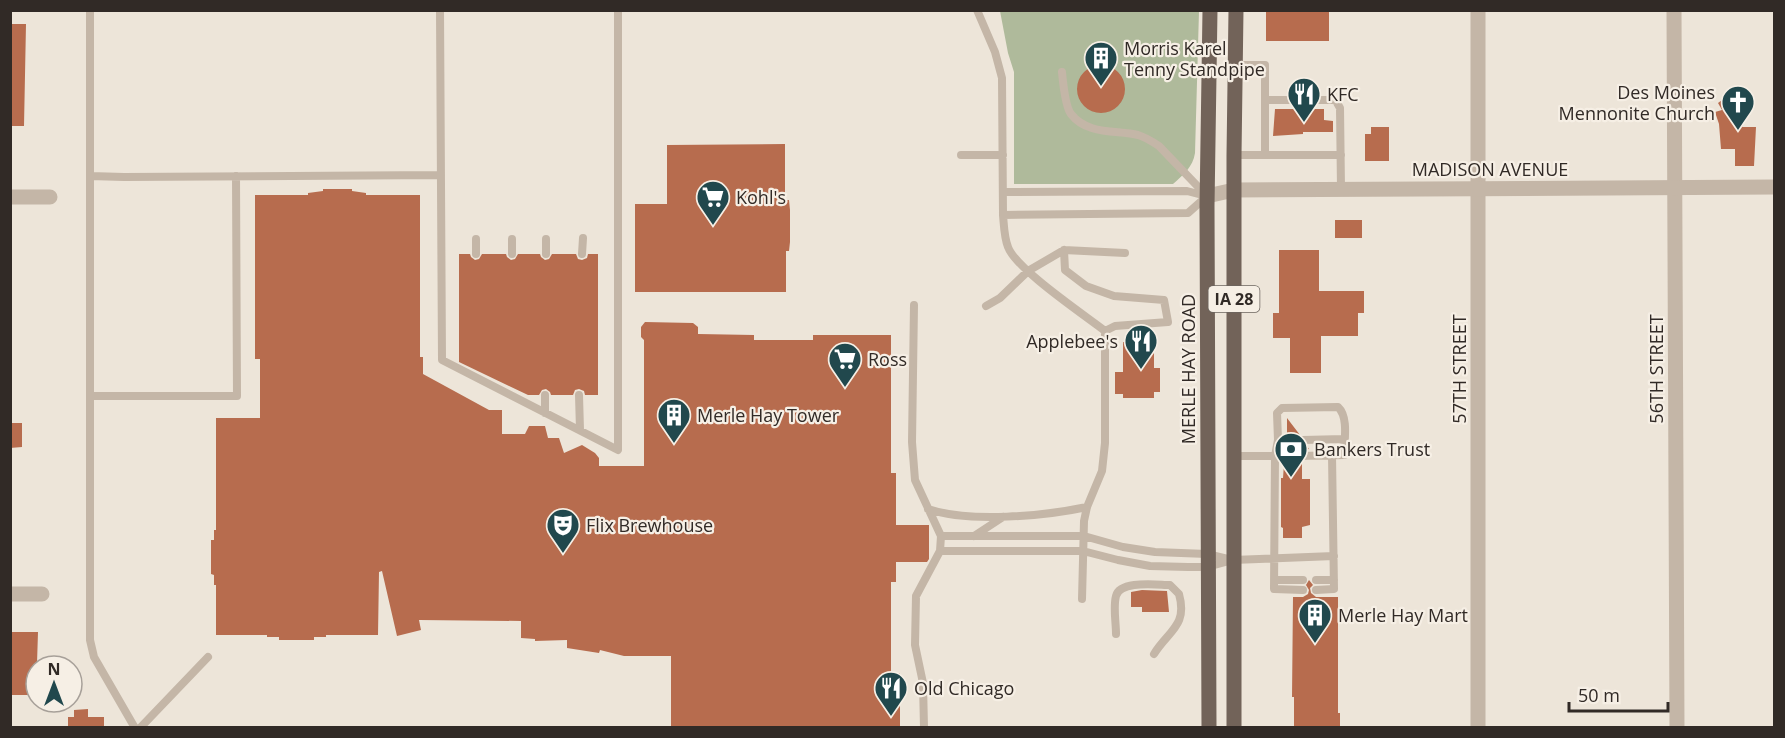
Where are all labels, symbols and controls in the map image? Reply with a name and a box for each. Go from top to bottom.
place label: Morris Karel Tenny Standpipe [1124,36,1265,81]
building icon: Morris Karel Tenny Standpipe [1083,40,1119,87]
restaurant icon: KFC [1286,76,1322,123]
place label: Des Moines Mennonite Church [1559,80,1715,125]
place label: KFC [1327,82,1359,106]
church icon: Des Moines Mennonite Church [1720,84,1756,131]
street label: MADISON AVENUE [1412,157,1568,181]
supermarket icon: Kohl's [695,179,731,226]
place label: Kohl's [736,185,786,209]
road number: IA 28 [1208,286,1260,312]
street label: MERLE HAY ROAD [1176,294,1200,444]
street label: 57TH STREET [1447,314,1471,424]
street label: 56TH STREET [1644,314,1668,424]
restaurant icon: Applebee's [1123,323,1159,370]
place label: Applebee's [1026,329,1118,353]
supermarket icon: Ross [827,341,863,388]
place label: Ross [868,347,907,371]
building icon: Merle Hay Tower [656,397,692,444]
place label: Merle Hay Tower [697,403,840,427]
bank icon: Bankers Trust [1273,431,1309,478]
place label: Bankers Trust [1314,437,1430,461]
theatre icon: Flix Brewhouse [545,507,581,554]
place label: Flix Brewhouse [586,513,713,537]
building icon: Merle Hay Mart [1297,597,1333,644]
place label: Merle Hay Mart [1338,603,1468,627]
north arrow [24,654,84,714]
text: N [47,658,61,680]
restaurant icon: Old Chicago [873,670,909,717]
scale bar [1569,675,1668,713]
place label: Old Chicago [914,676,1014,700]
text: 50 m [1578,683,1620,707]

